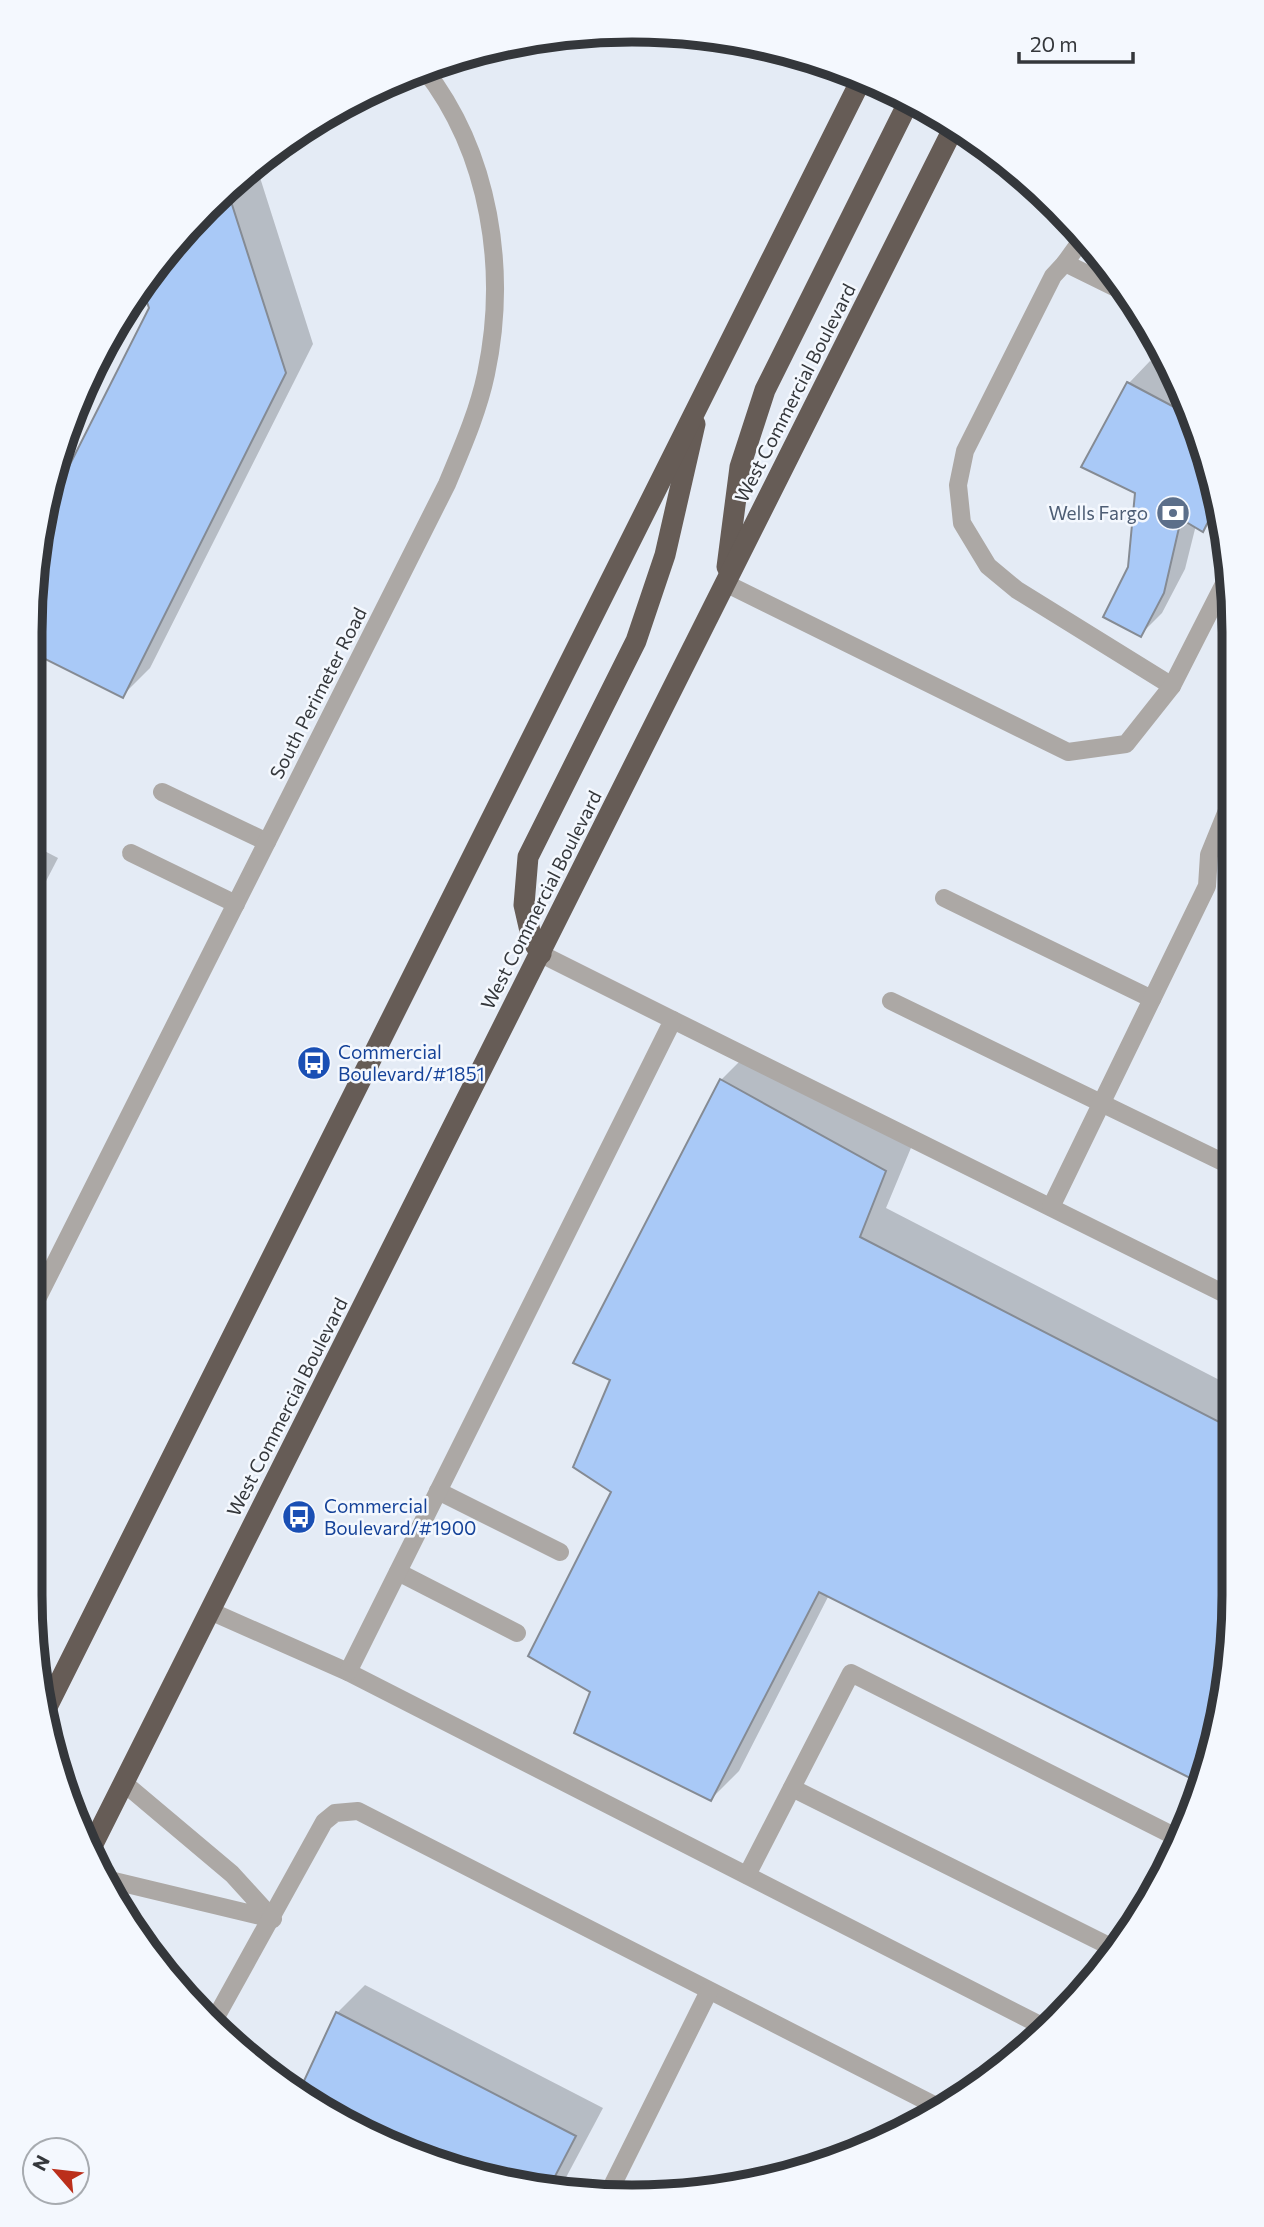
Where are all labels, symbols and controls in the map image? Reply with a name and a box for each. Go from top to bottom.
scale bar [1019,21,1133,65]
text: 20 m [1030,31,1078,56]
street label: West Commercial Boulevard [729,280,860,506]
bank icon: Wells Fargo [1154,494,1192,532]
place label: Wells Fargo [1048,501,1148,524]
street label: South Perimeter Road [264,603,371,782]
street label: West Commercial Boulevard [475,787,606,1013]
place label: Commercial Boulevard/#1851 [338,1040,485,1085]
bus stop icon: Commercial Boulevard/#1851 [295,1044,333,1082]
street label: West Commercial Boulevard [221,1294,352,1520]
place label: Commercial Boulevard/#1900 [324,1494,476,1539]
bus stop icon: Commercial Boulevard/#1900 [280,1498,318,1536]
north arrow [21,2136,91,2206]
text: N [27,2151,54,2174]

